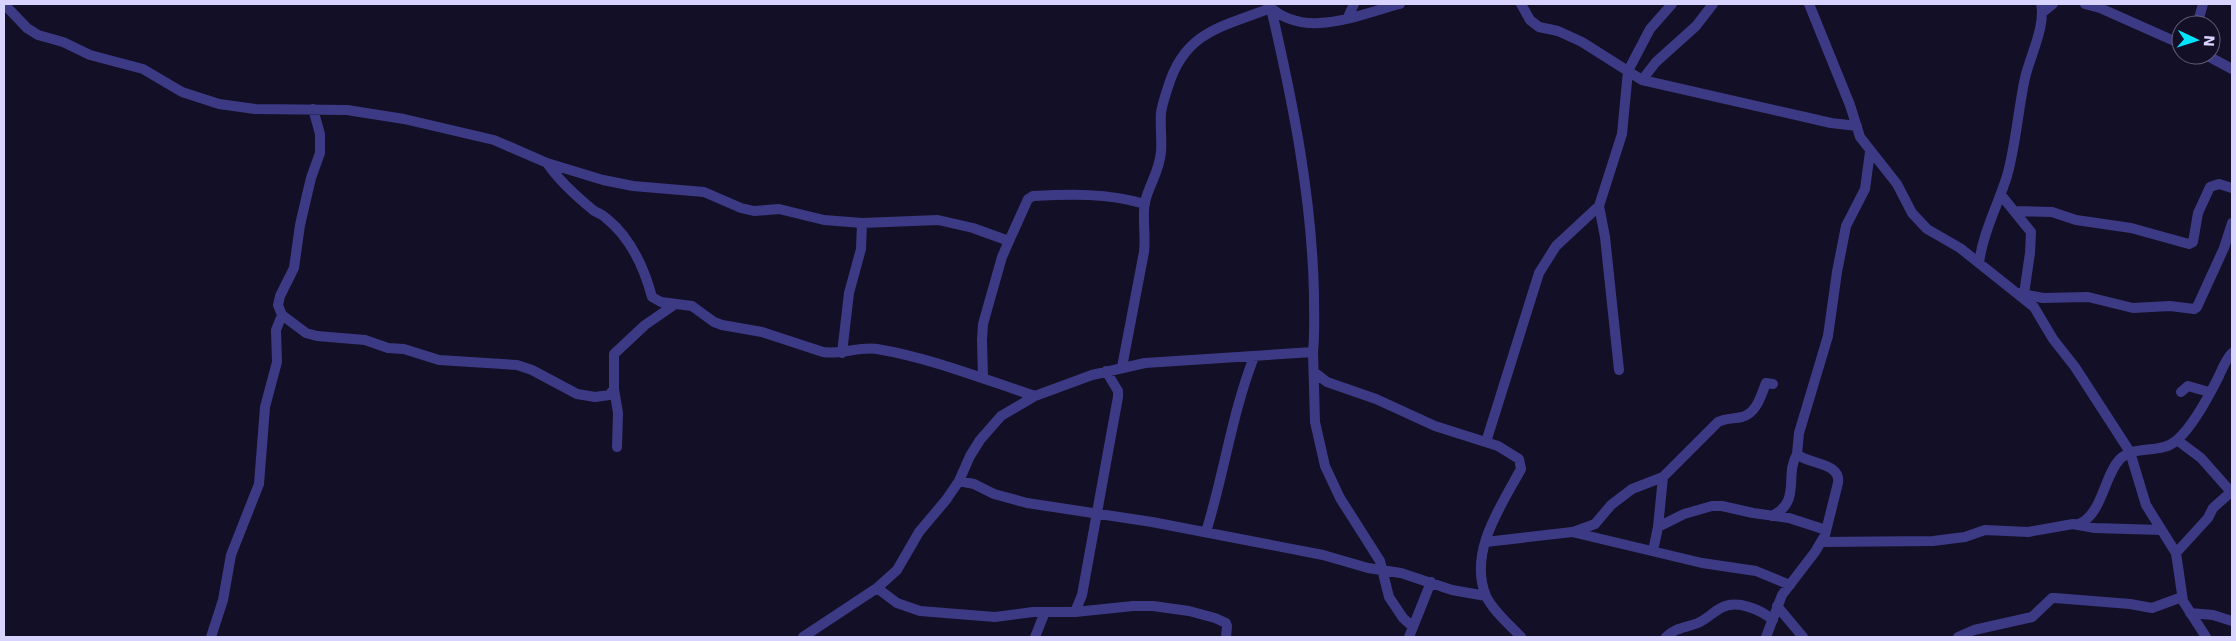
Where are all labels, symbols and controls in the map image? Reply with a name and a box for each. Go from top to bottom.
north arrow [2171,15,2221,65]
text: N [2201,35,2217,47]

